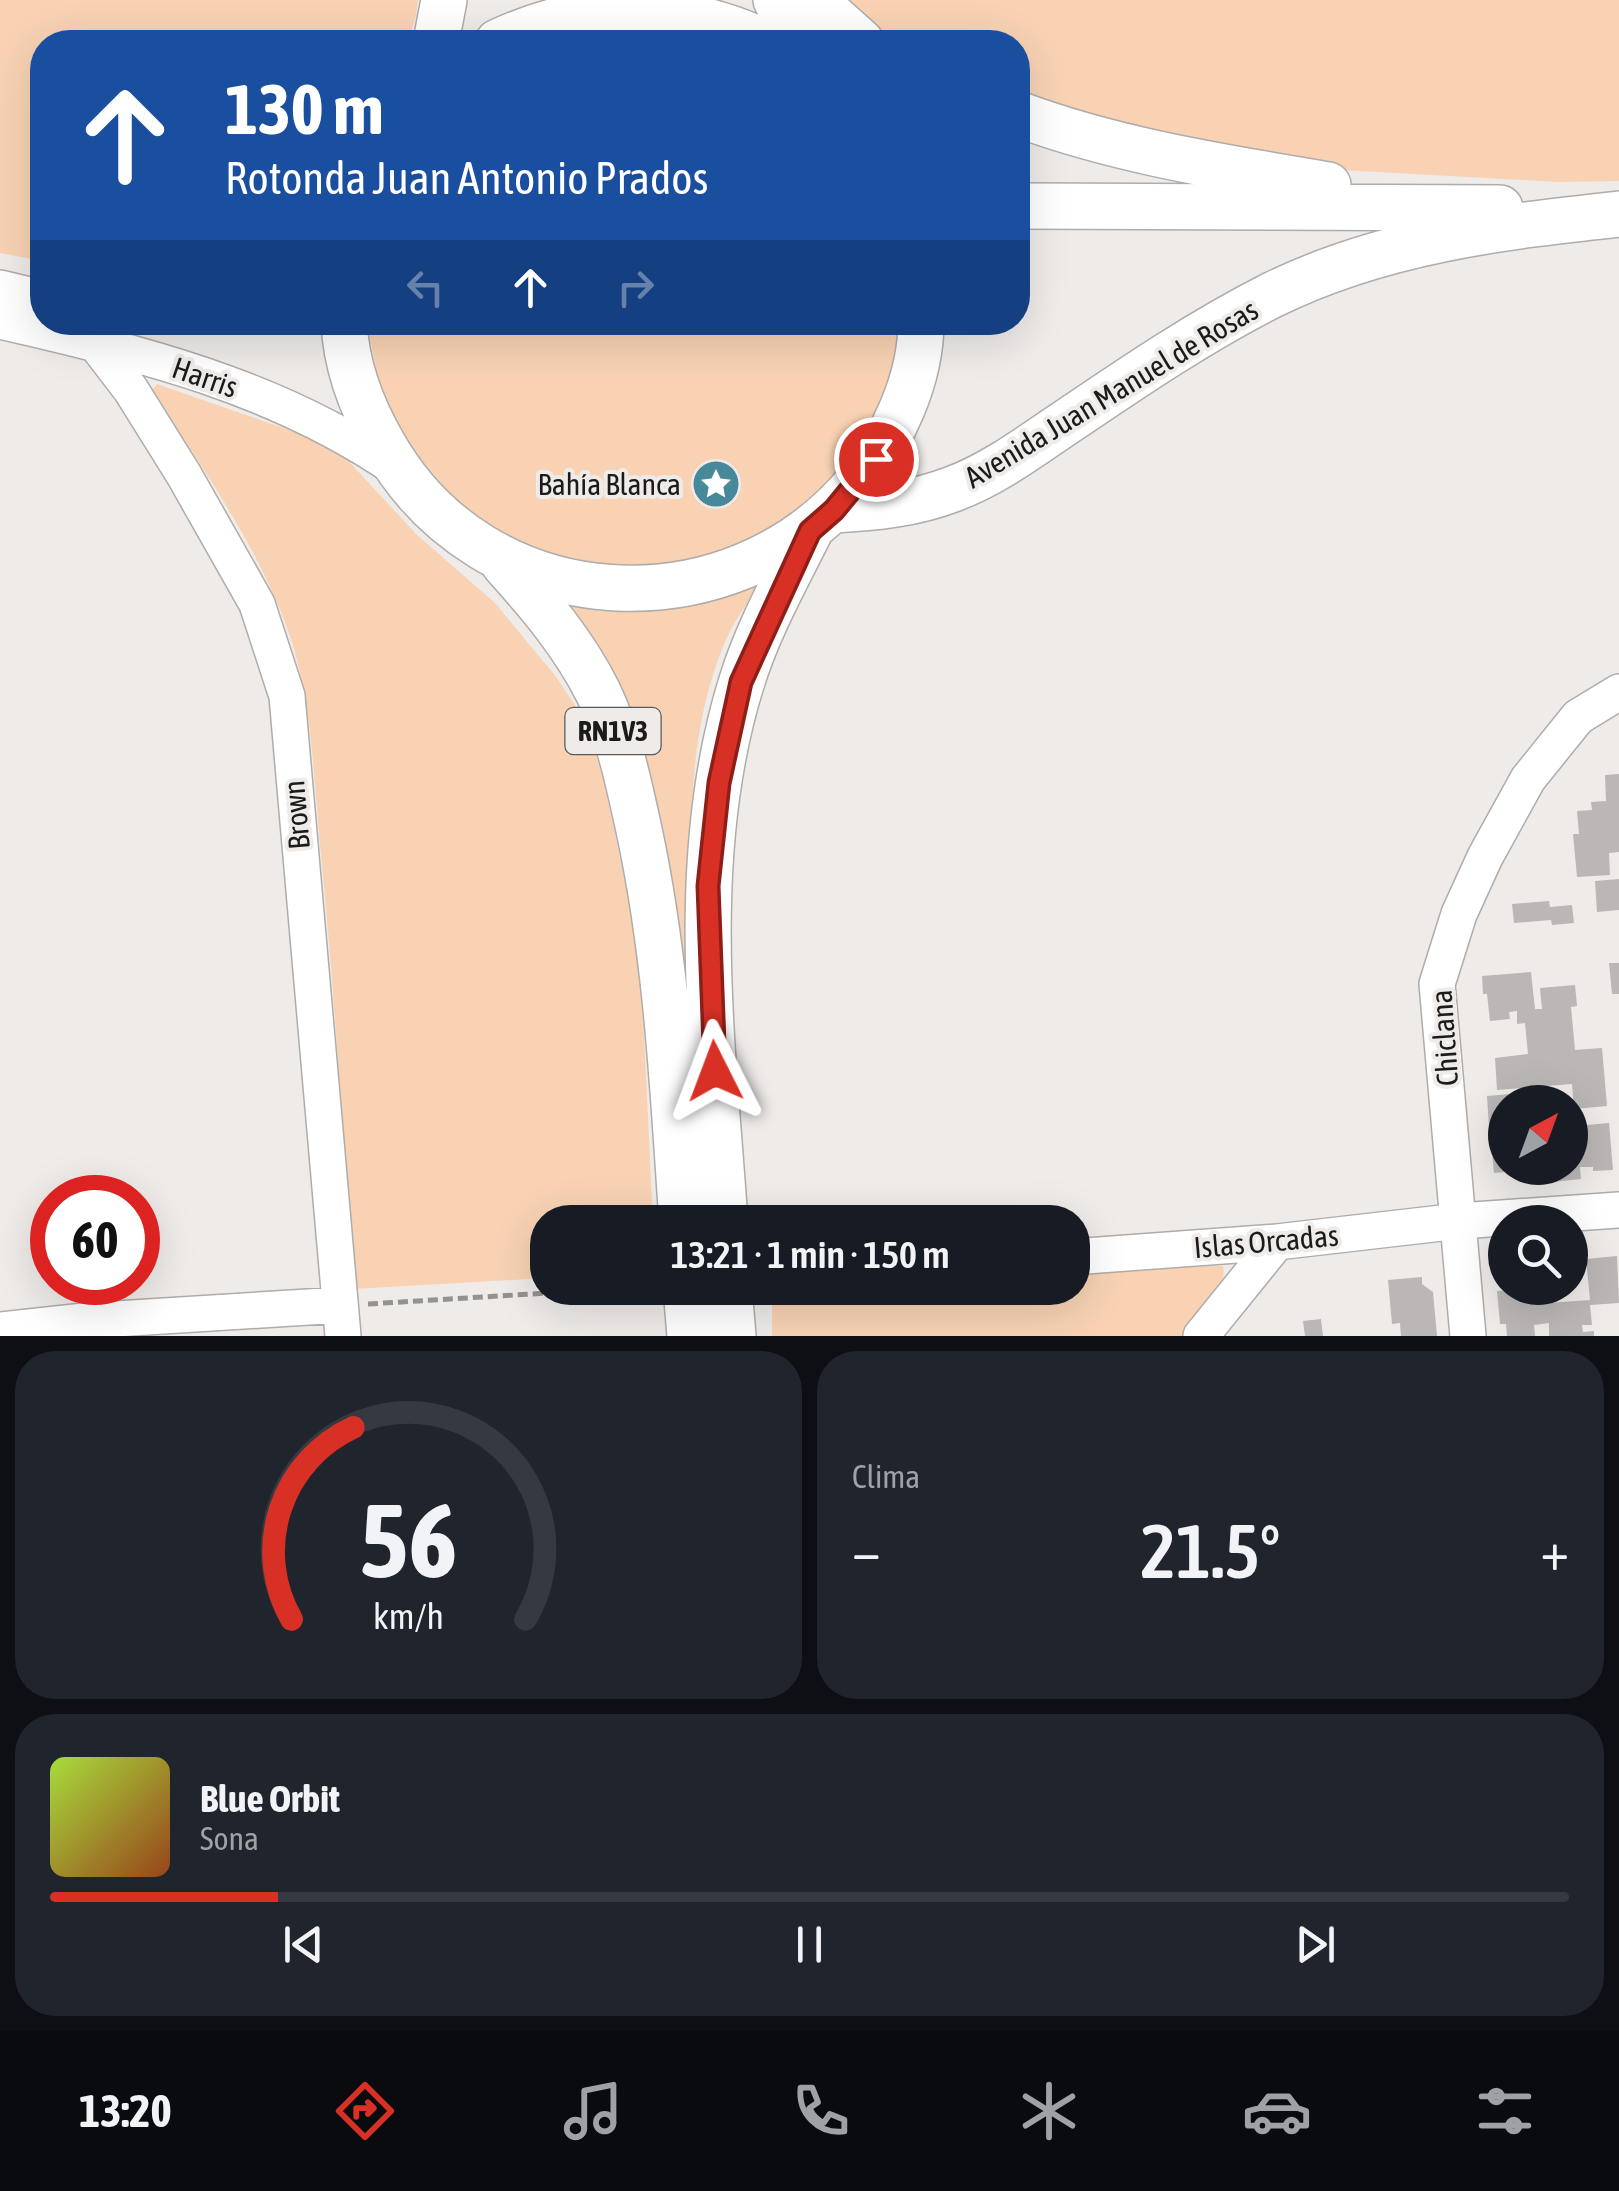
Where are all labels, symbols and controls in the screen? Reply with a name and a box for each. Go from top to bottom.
text: 130 m [225,69,384,149]
icon: ahead [60,70,190,200]
text: Rotonda Juan Antonio Prados [225,152,708,204]
icon: left [398,260,453,315]
icon: ahead [503,260,558,315]
icon: right [608,260,663,315]
street label: Avenida Juan Manuel de Rosas [958,292,1264,494]
street label: Harris [168,350,242,404]
pin [834,417,919,502]
icon: arrive [849,432,904,487]
place icon: Bahía Blanca [690,458,742,510]
place label: Bahía Blanca [538,467,681,501]
road number: RN1V3 [566,708,660,754]
street label: Brown [276,779,316,851]
street label: Chiclana [1424,989,1464,1087]
position arrow [663,1019,767,1123]
north arrow [1488,1085,1588,1185]
map controls [1488,1085,1588,1305]
speed limit sign: 60 [30,1175,160,1305]
button: search [1488,1205,1588,1305]
street label: Islas Orcadas [1192,1218,1340,1264]
text: 13:21 · 1 min · 150 m [670,1233,950,1276]
text: Clima [852,1458,920,1495]
text: 56 [360,1480,457,1599]
text: 21.5° [1141,1508,1280,1594]
text: − [852,1519,881,1582]
text: + [1540,1519,1569,1582]
text: km/h [373,1596,444,1637]
text: Blue Orbit [200,1777,340,1820]
text: Sona [200,1820,259,1857]
icon: previous [276,1917,331,1972]
icon: pause [782,1917,837,1972]
icon: next [1288,1917,1343,1972]
icon: directions [330,2076,400,2146]
icon: music [558,2076,628,2146]
icon: phone [786,2076,856,2146]
icon: climate [1014,2076,1084,2146]
icon: car [1242,2076,1312,2146]
icon: filters [1470,2076,1540,2146]
text: 13:20 [79,2085,172,2137]

